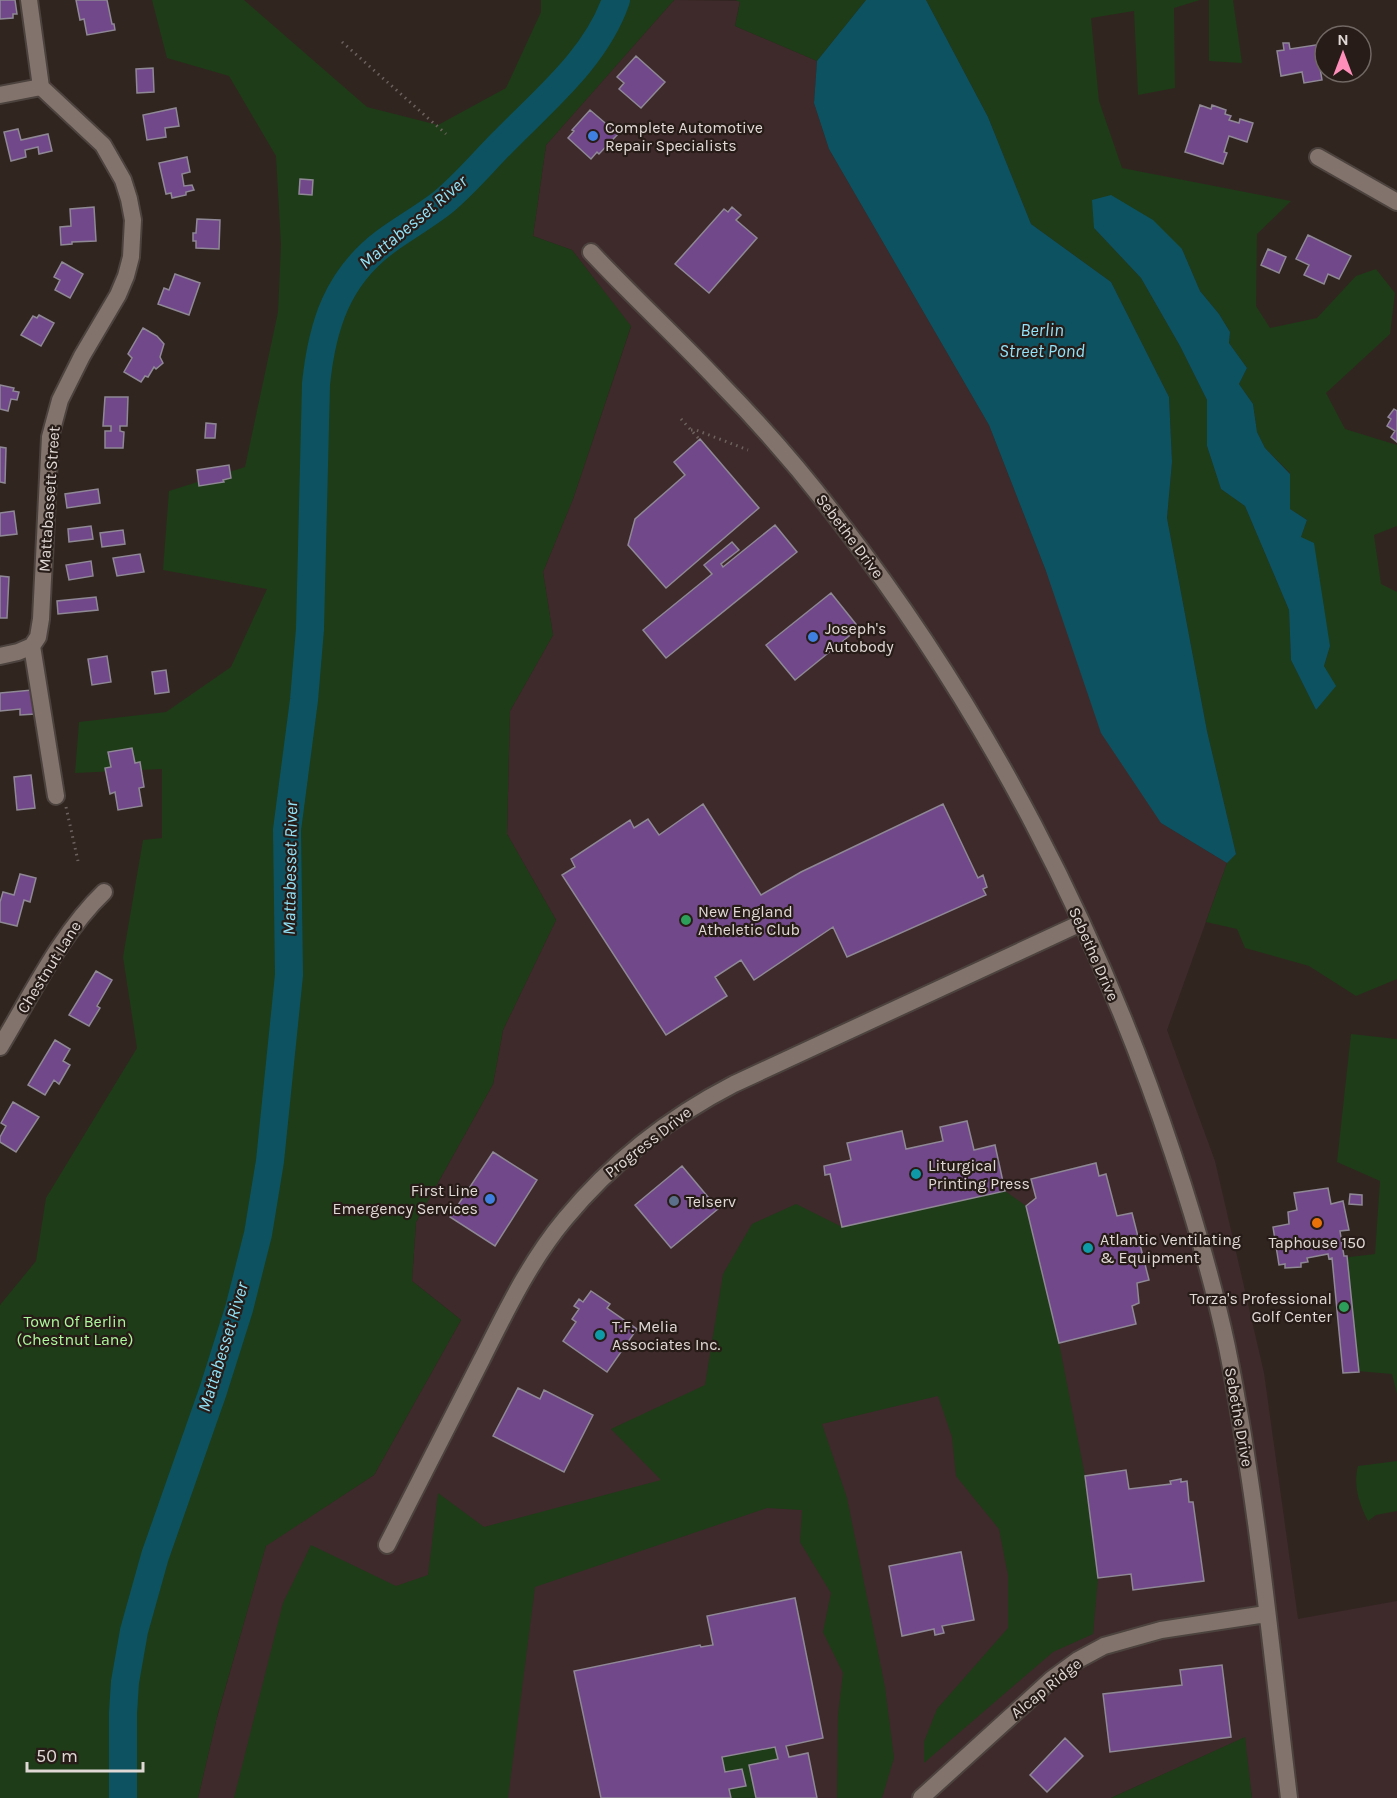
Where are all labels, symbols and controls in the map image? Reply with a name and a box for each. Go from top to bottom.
north arrow [1313,24,1373,84]
text: N [1337,30,1349,49]
place label: Complete Automotive Repair Specialists [605,118,763,155]
marker: Complete Automotive Repair Specialists [586,129,600,143]
water label: Mattabesset River [354,170,472,274]
water label: Berlin Street Pond [999,319,1085,362]
street label: Mattabassett Street [34,425,64,573]
street label: Sebethe Drive [812,490,888,582]
place label: Joseph's Autobody [825,619,894,656]
marker: Joseph's Autobody [806,630,820,644]
water label: Mattabesset River [278,800,302,935]
place label: New England Atheletic Club [698,902,800,939]
street label: Sebethe Drive [1065,904,1123,1004]
marker: New England Atheletic Club [679,913,693,927]
street label: Chestnut Lane [13,917,85,1017]
street label: Progress Drive [601,1102,695,1182]
place label: Liturgical Printing Press [928,1156,1030,1193]
marker: Liturgical Printing Press [909,1167,923,1181]
place label: First Line Emergency Services [333,1181,478,1218]
marker: First Line Emergency Services [483,1192,497,1206]
place label: Telserv [686,1192,736,1211]
marker: Telserv [667,1194,681,1208]
marker: Taphouse 150 [1310,1216,1324,1230]
place label: Atlantic Ventilating & Equipment [1100,1230,1241,1267]
place label: Taphouse 150 [1268,1233,1366,1252]
marker: Atlantic Ventilating & Equipment [1081,1241,1095,1255]
water label: Mattabesset River [193,1279,253,1415]
place label: Torza's Professional Golf Center [1190,1289,1332,1326]
marker: Torza's Professional Golf Center [1337,1300,1351,1314]
park label: Town Of Berlin (Chestnut Lane) [17,1312,133,1349]
place label: T.F. Melia Associates Inc. [612,1317,720,1354]
marker: T.F. Melia Associates Inc. [593,1328,607,1342]
street label: Sebethe Drive [1221,1366,1257,1468]
street label: Alcap Ridge [1007,1654,1085,1722]
scale bar [27,1735,142,1773]
text: 50 m [36,1745,78,1767]

